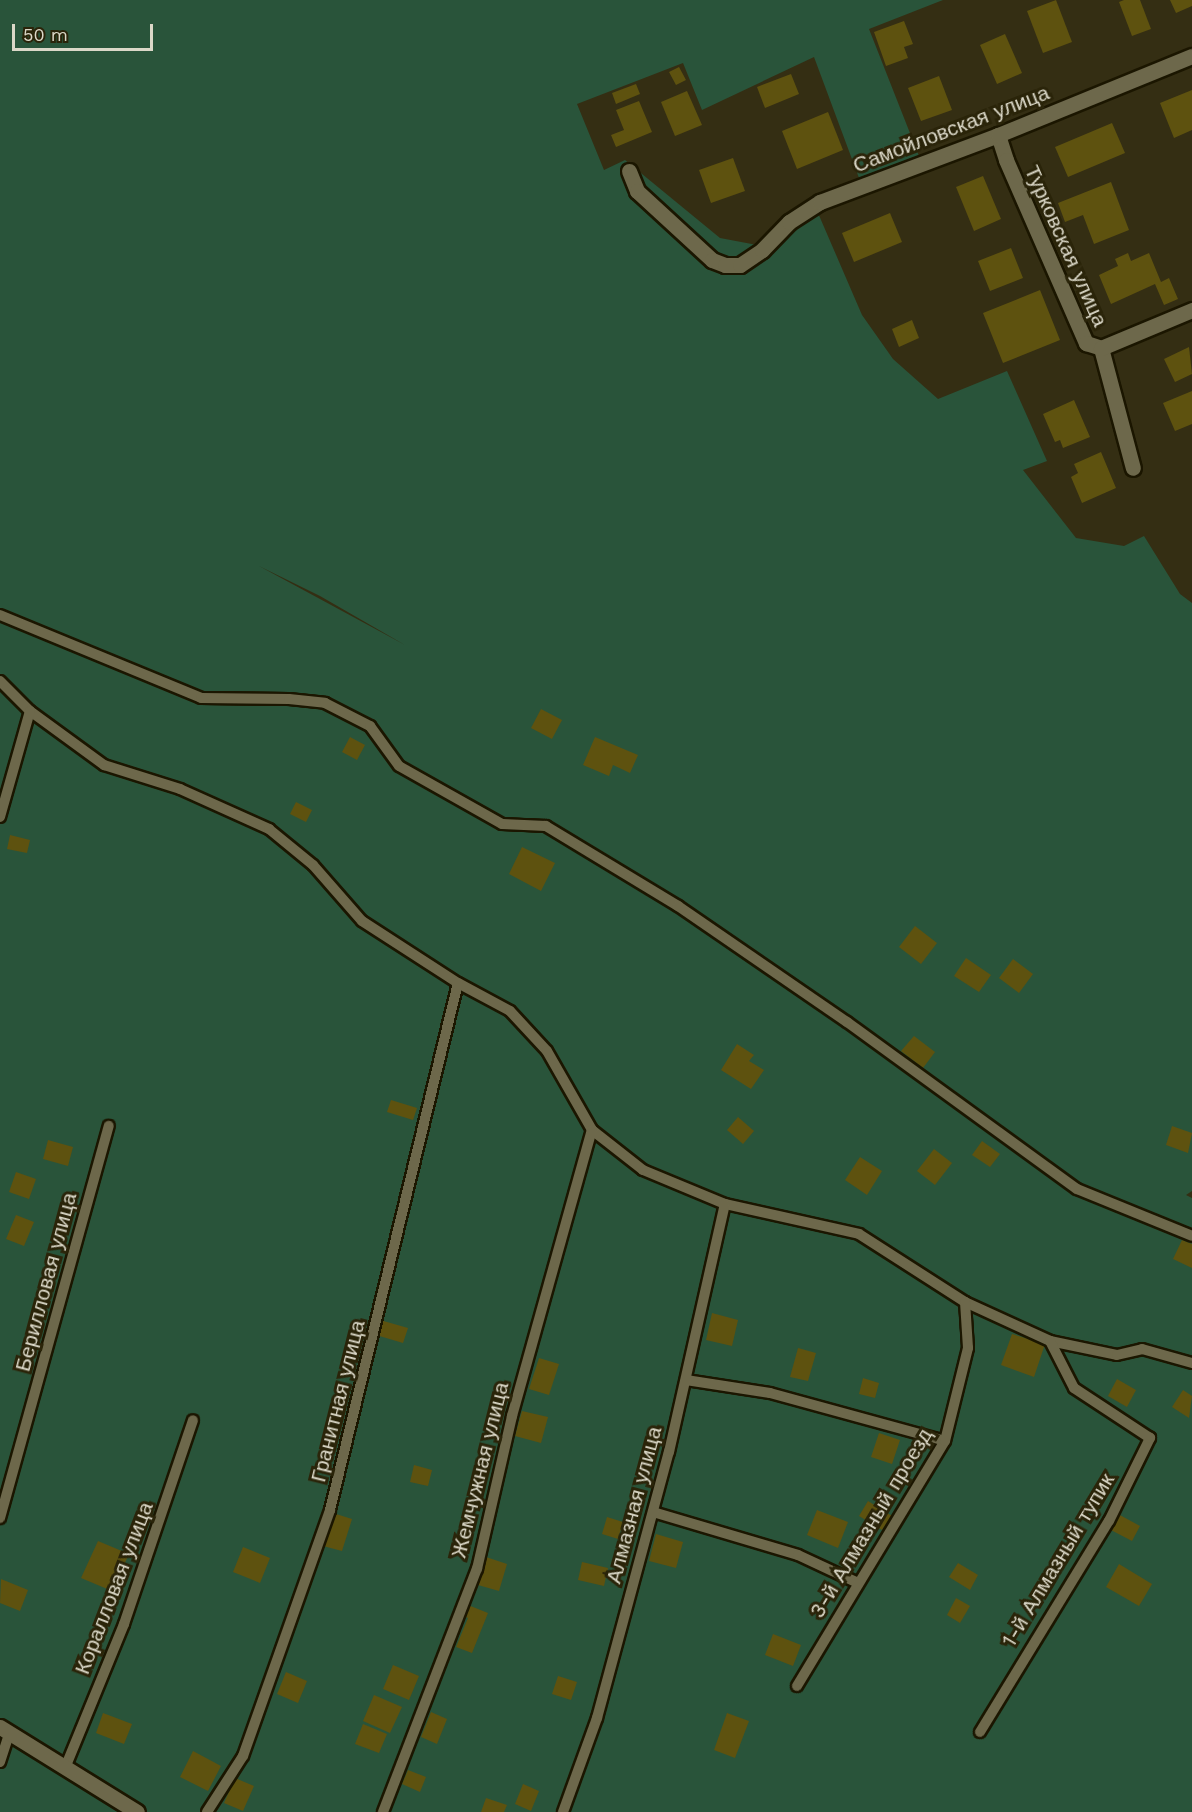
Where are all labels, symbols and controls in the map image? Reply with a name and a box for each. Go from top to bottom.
scale bar [15,12,156,50]
text: 50 m [23,24,68,45]
street label: Самойловская улица [849,80,1053,178]
street label: Турковская улица [1019,162,1113,330]
street label: Берилловая улица [10,1190,82,1374]
street label: Гранитная улица [306,1317,370,1485]
street label: Жемчужная улица [446,1379,514,1561]
street label: Алмазная улица [601,1424,667,1586]
street label: 3-й Алмазный проезд [804,1424,938,1622]
street label: 1-й Алмазный тупик [996,1469,1120,1651]
street label: Коралловая улица [70,1498,158,1678]

